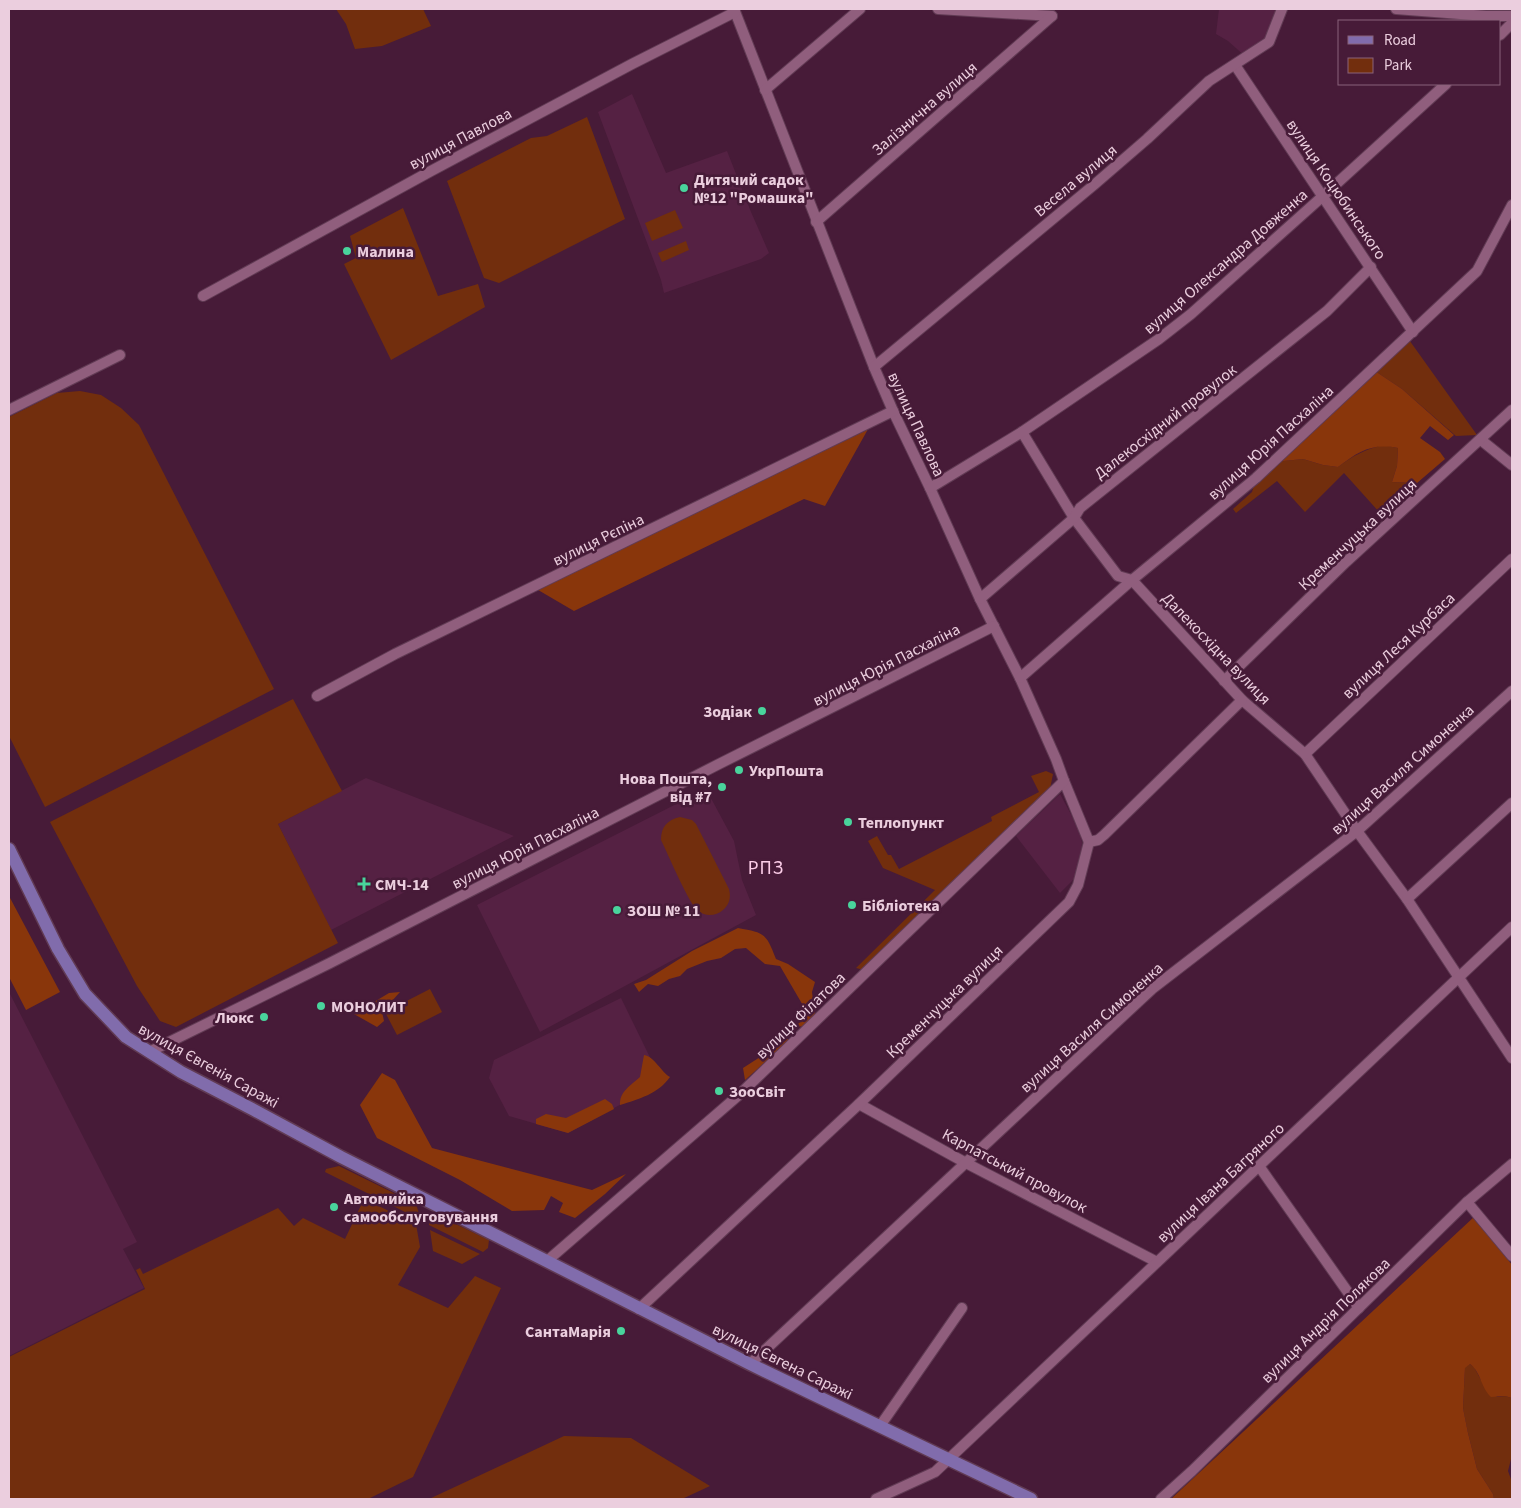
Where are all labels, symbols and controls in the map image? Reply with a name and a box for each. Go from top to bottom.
legend [1338,20,1501,85]
text: Road [1384,30,1416,51]
text: Park [1384,55,1413,76]
street label: Залізнична вулиця [867,57,982,161]
street label: вулиця Павлова [405,103,516,175]
street label: вулиця Коцюбинського [1281,115,1391,264]
street label: Весела вулиця [1029,140,1122,222]
place label: Дитячий садок №12 "Ромашка" [694,169,814,209]
marker: Дитячий садок №12 "Ромашка" [678,182,690,194]
street label: вулиця Олександра Довженка [1139,184,1313,339]
place label: Малина [357,241,414,263]
marker: Малина [341,245,353,257]
street label: Далекосхідний провулок [1090,359,1242,484]
street label: вулиця Павлова [882,368,950,480]
street label: вулиця Юрія Пасхаліна [1203,380,1338,505]
street label: Кременчуцька вулиця [1294,474,1422,596]
street label: вулиця Рєпіна [549,508,648,572]
street label: Далекосхідна вулиця [1157,588,1276,710]
street label: вулиця Леся Курбаса [1337,588,1460,704]
street label: вулиця Юрія Пасхаліна [809,618,964,712]
street label: вулиця Василя Симоненка [1326,699,1479,840]
place label: Зодіак [703,701,752,723]
marker: Зодіак [756,705,768,717]
place label: УкрПошта [749,760,824,782]
marker: УкрПошта [733,764,745,776]
place label: Нова Пошта, від #7 [619,768,712,808]
marker: Нова Пошта, від #7 [716,781,728,793]
street label: вулиця Юрія Пасхаліна [448,801,603,895]
place label: Теплопункт [858,812,944,834]
marker: Теплопункт [842,816,854,828]
district label: РПЗ [748,855,784,882]
place label: СМЧ-14 [375,874,429,896]
marker: СМЧ-14 [357,877,371,891]
place label: Бібліотека [862,895,940,917]
marker: Бібліотека [846,899,858,911]
place label: ЗОШ № 11 [627,900,700,922]
marker: ЗОШ № 11 [611,904,623,916]
street label: Кременчуцька вулиця [881,940,1008,1063]
street label: вулиця Василя Симоненка [1015,957,1168,1098]
street label: вулиця Філатова [751,967,851,1064]
place label: МОНОЛИТ [331,996,406,1018]
marker: МОНОЛИТ [315,1000,327,1012]
place label: Люкс [214,1007,255,1029]
marker: Люкс [258,1011,270,1023]
street label: вулиця Євгенія Саражі [134,1018,283,1114]
place label: ЗооСвiт [729,1081,786,1103]
marker: ЗооСвiт [713,1085,725,1097]
street label: вулиця Івана Багряного [1152,1118,1289,1248]
street label: Карпатський провулок [938,1123,1091,1218]
place label: Автомийка самообслуговування [343,1188,498,1228]
marker: Автомийка самообслуговування [328,1201,340,1213]
street label: вулиця Андрія Полякова [1256,1253,1395,1388]
street label: вулиця Євгена Саражі [709,1318,856,1405]
place label: СантаМарія [525,1321,611,1343]
marker: СантаМарія [615,1325,627,1337]

